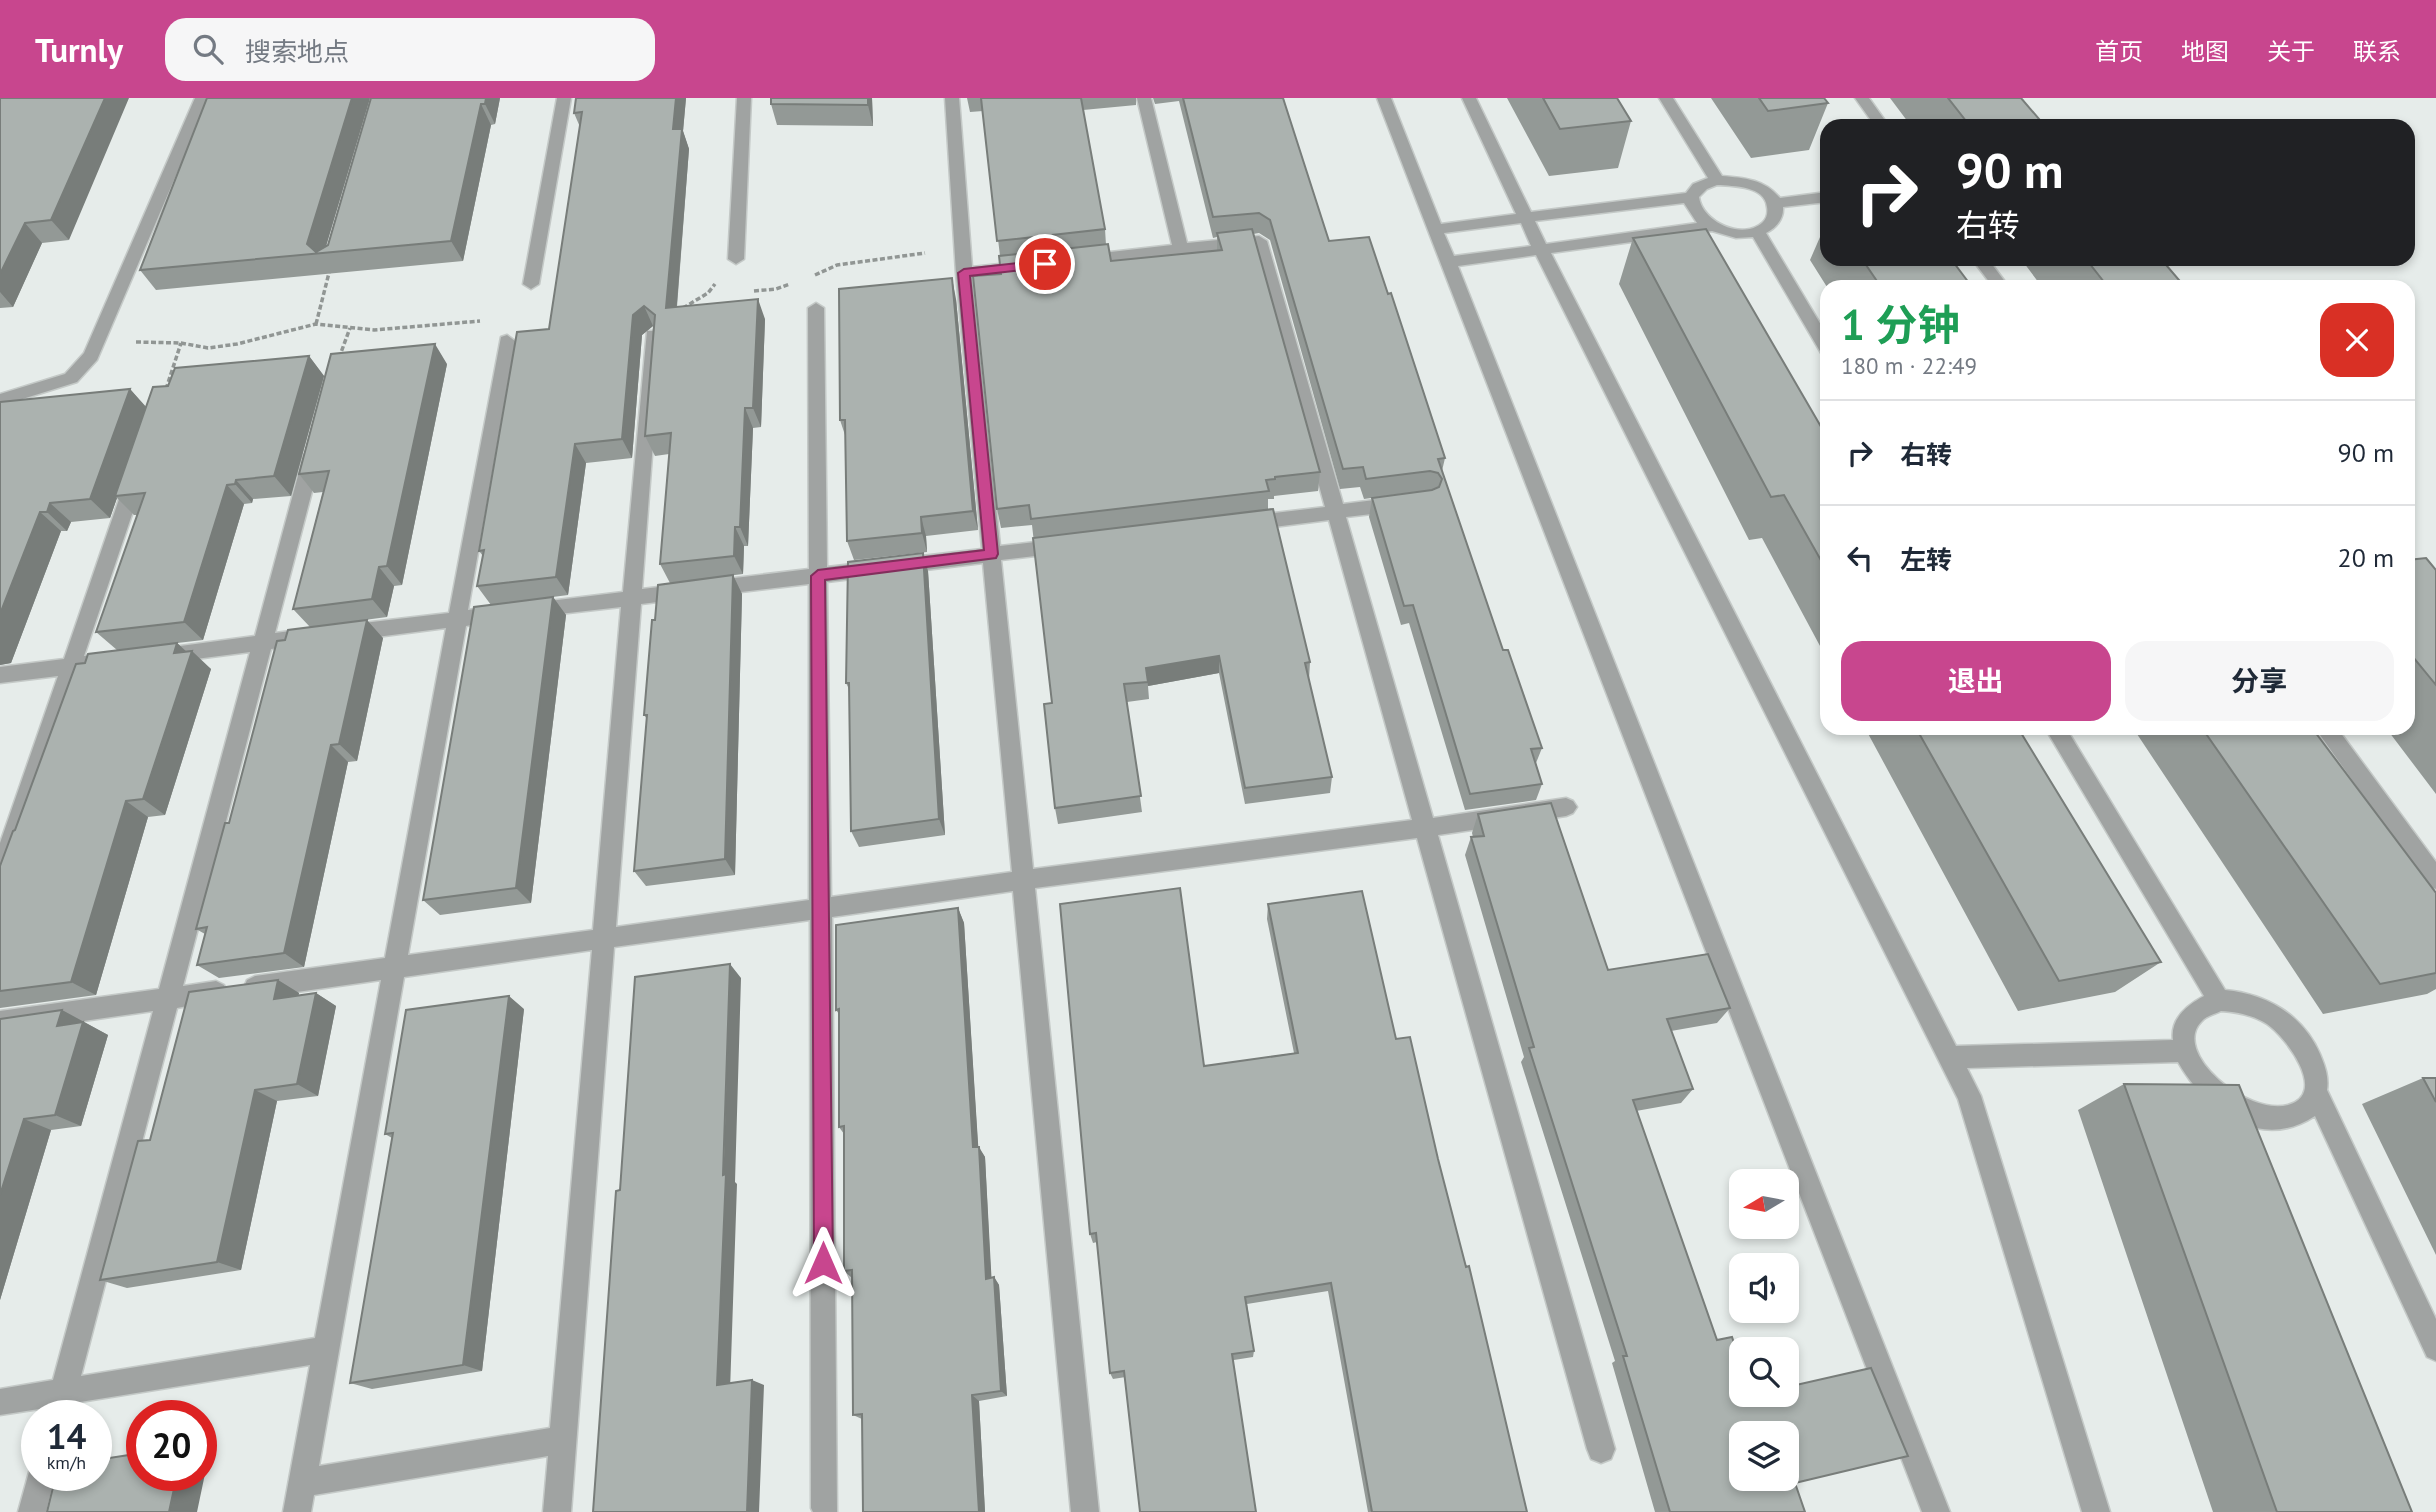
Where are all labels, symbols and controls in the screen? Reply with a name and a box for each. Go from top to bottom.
search box [165,18,655,81]
text: Turnly [35,28,123,71]
icon: search [189,30,227,68]
text: 搜索地点 [245,35,349,68]
text: 首页 [2095,36,2143,67]
text: 地图 [2181,36,2229,67]
text: 关于 [2267,36,2315,67]
text: 联系 [2353,36,2401,67]
text: 90 m [1956,138,2063,202]
icon: right [1841,147,1932,238]
text: 右转 [1956,204,2020,246]
pin [1015,234,1075,294]
icon: arrive [1026,245,1064,283]
text: 1 分钟 [1841,297,1959,352]
button: close [2320,303,2394,377]
text: 180 m · 22:49 [1841,351,1977,380]
icon: right [1841,434,1879,472]
text: 90 m [2338,436,2394,469]
text: 右转 [1900,438,1952,471]
icon: left [1841,539,1879,577]
text: 20 m [2338,541,2394,574]
text: 左转 [1900,543,1952,576]
button: 退出 [1841,641,2111,721]
button: 分享 [2125,641,2394,721]
north arrow [1729,1169,1799,1239]
map controls [1729,1169,1799,1491]
position arrow [786,1226,860,1300]
button: sound [1729,1253,1799,1323]
button: search [1729,1337,1799,1407]
speed limit sign: 20 [126,1400,217,1491]
text: 14 [47,1413,86,1459]
button: layers [1729,1421,1799,1491]
text: km/h [47,1451,86,1474]

